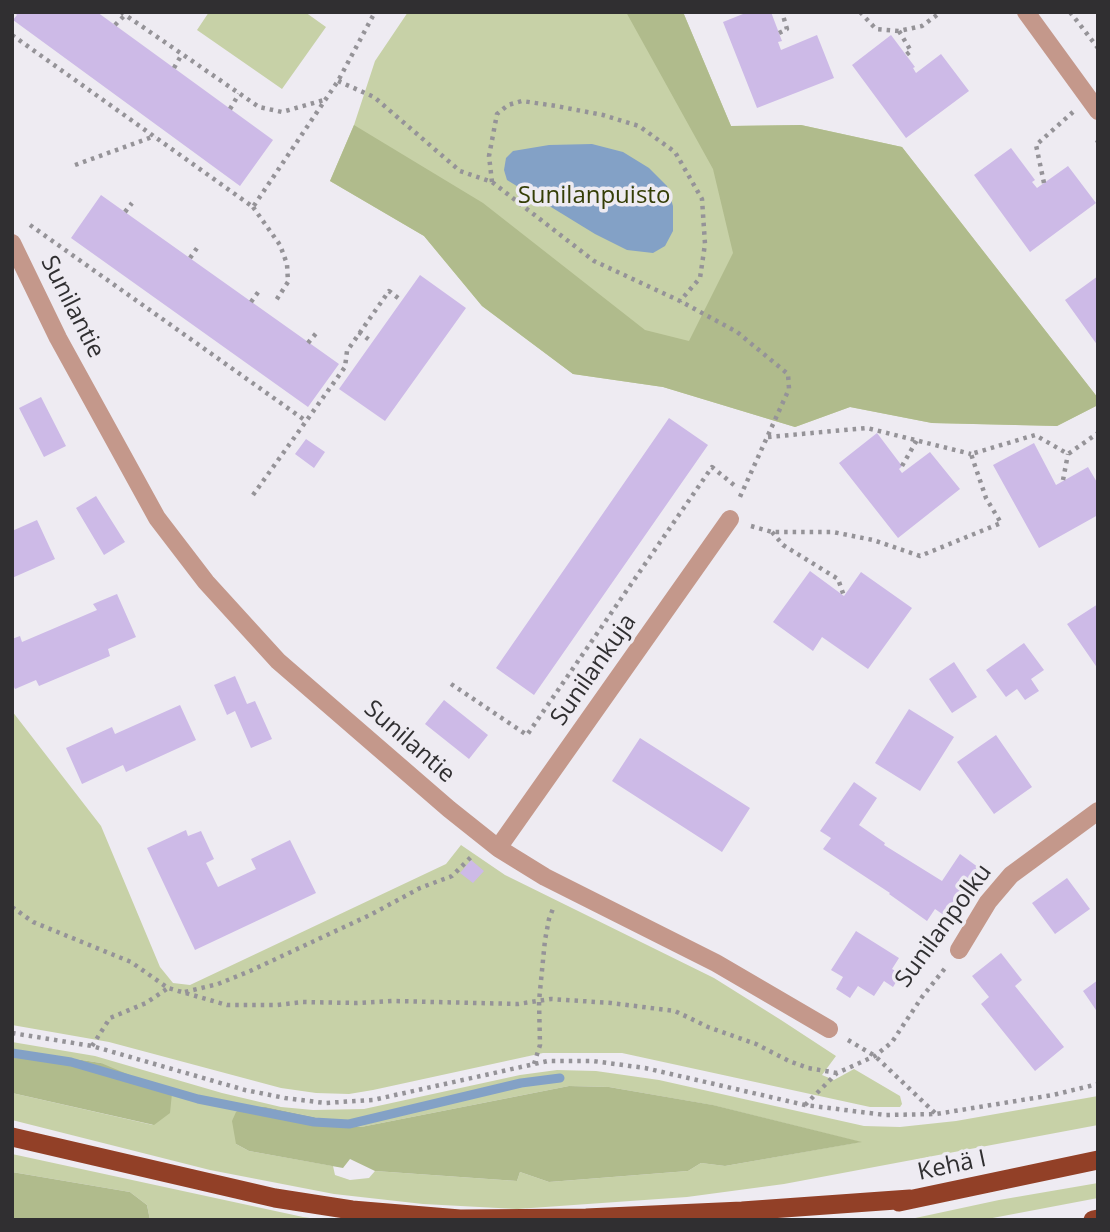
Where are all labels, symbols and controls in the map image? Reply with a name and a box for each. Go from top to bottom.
park label: Sunilanpuisto [518,182,670,210]
street label: Sunilantie [34,251,110,363]
street label: Sunilankuja [545,609,643,731]
street label: Sunilantie [358,695,460,789]
street label: Sunilanpolku [890,859,998,993]
street label: Kehä I [915,1145,989,1187]

